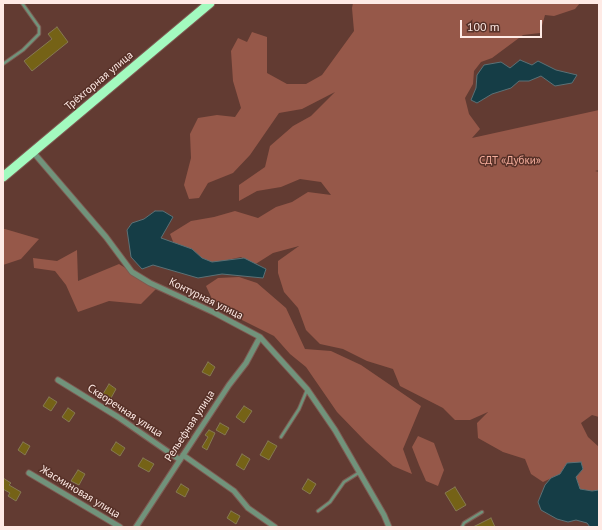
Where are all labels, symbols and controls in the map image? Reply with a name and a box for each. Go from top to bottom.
scale bar [462,12,544,38]
text: 100 m [467,19,500,34]
street label: Трёхгорная улица [62,49,136,113]
park label: СДТ «Дубки» [479,154,541,168]
street label: Контурная улица [167,275,245,323]
street label: Скворечная улица [85,382,165,440]
street label: Рельефная улица [162,388,218,464]
street label: Жасминовая улица [37,463,123,521]

